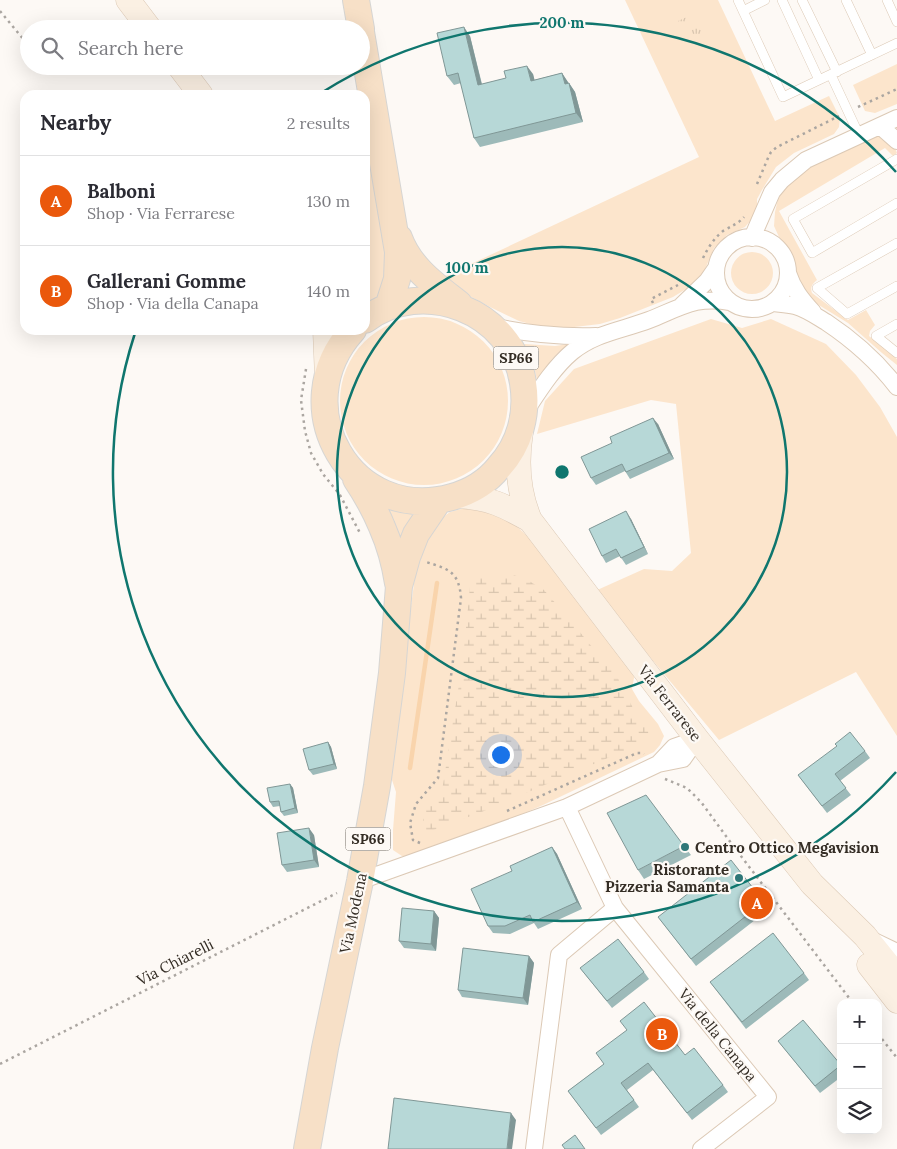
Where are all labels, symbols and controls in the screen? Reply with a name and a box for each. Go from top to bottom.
text: 200 m [540,13,585,32]
search box [20,20,370,75]
icon: search [38,34,66,62]
text: Search here [78,36,184,60]
text: Nearby [40,109,111,136]
text: 2 results [287,113,350,133]
text: Balboni [87,179,155,203]
text: A [51,191,61,211]
text: 130 m [307,191,350,211]
text: Shop · Via Ferrarese [87,203,235,223]
text: 100 m [446,258,489,277]
text: Gallerani Gomme [87,269,246,293]
text: B [51,281,61,301]
text: 140 m [307,281,350,301]
text: Shop · Via della Canapa [87,293,259,313]
road number: SP66 [494,346,538,369]
centre of rings [553,463,571,481]
street label: Via Ferrarese [634,660,706,745]
your location [488,742,514,768]
road number: SP66 [346,828,390,851]
place label: Centro Ottico Megavision [695,838,880,857]
marker: Centro Ottico Megavision [679,841,691,853]
place label: Ristorante Pizzeria Samanta [605,860,729,896]
street label: Via Modena [335,871,371,956]
marker: Ristorante Pizzeria Samanta [733,872,745,884]
pin: A [741,884,773,922]
street label: Via Chiarelli [132,935,217,990]
street label: Via della Canapa [674,984,761,1086]
map controls [837,999,882,1134]
button: + [837,999,882,1044]
pin: B [646,1015,678,1053]
button: − [837,1044,882,1089]
button: layers [837,1089,882,1134]

